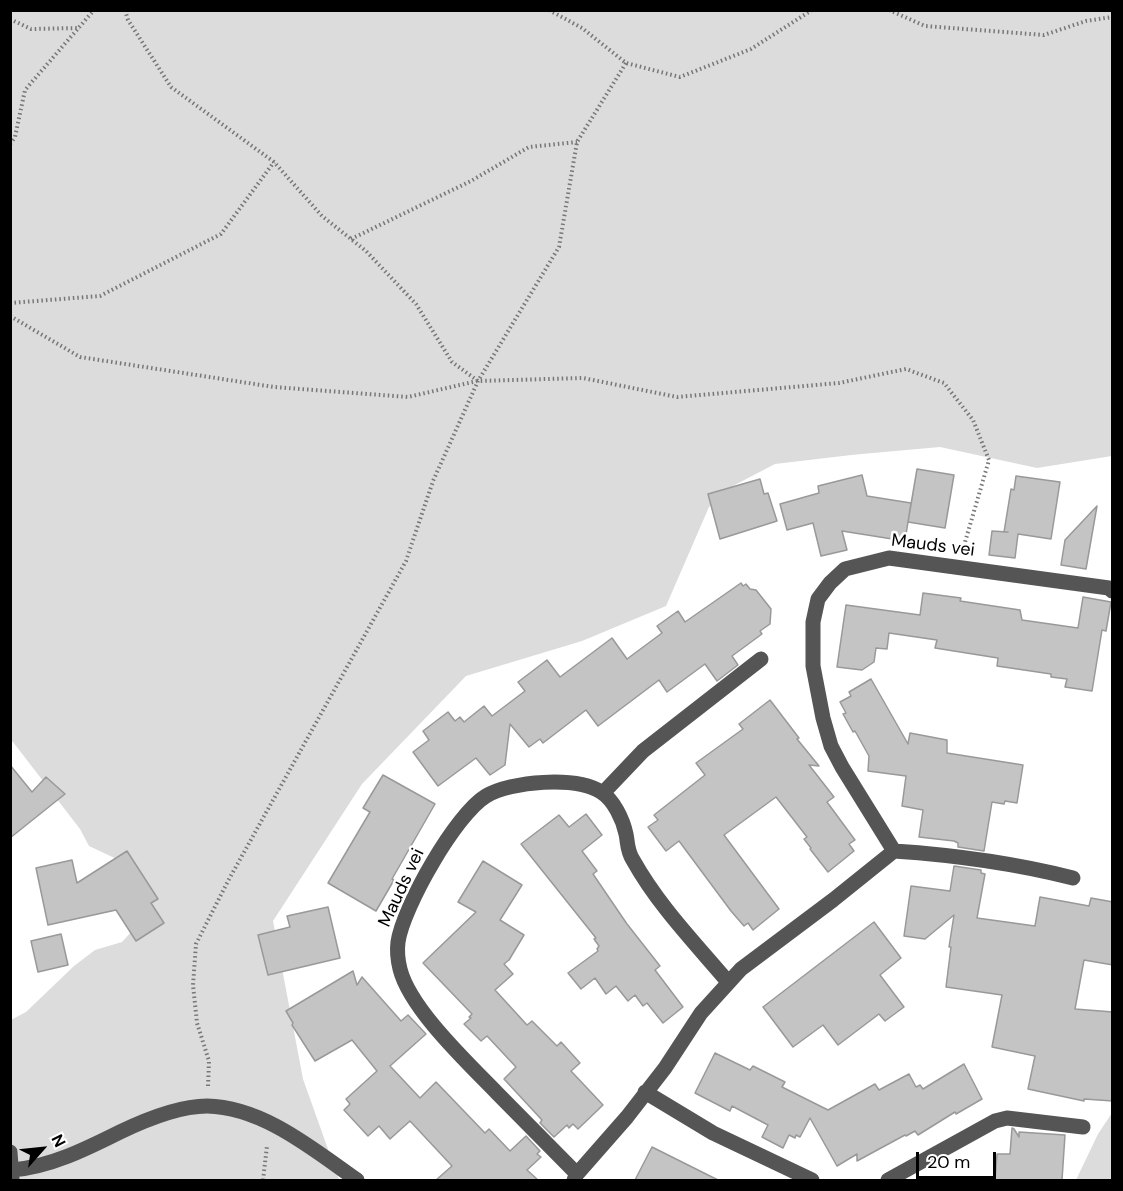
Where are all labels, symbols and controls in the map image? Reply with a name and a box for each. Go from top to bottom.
street label: Mauds vei [890,530,976,562]
street label: Mauds vei [374,845,430,931]
north arrow [12,1119,72,1179]
text: N [46,1131,70,1151]
scale bar [919,1140,998,1178]
text: 20 m [927,1150,970,1174]

